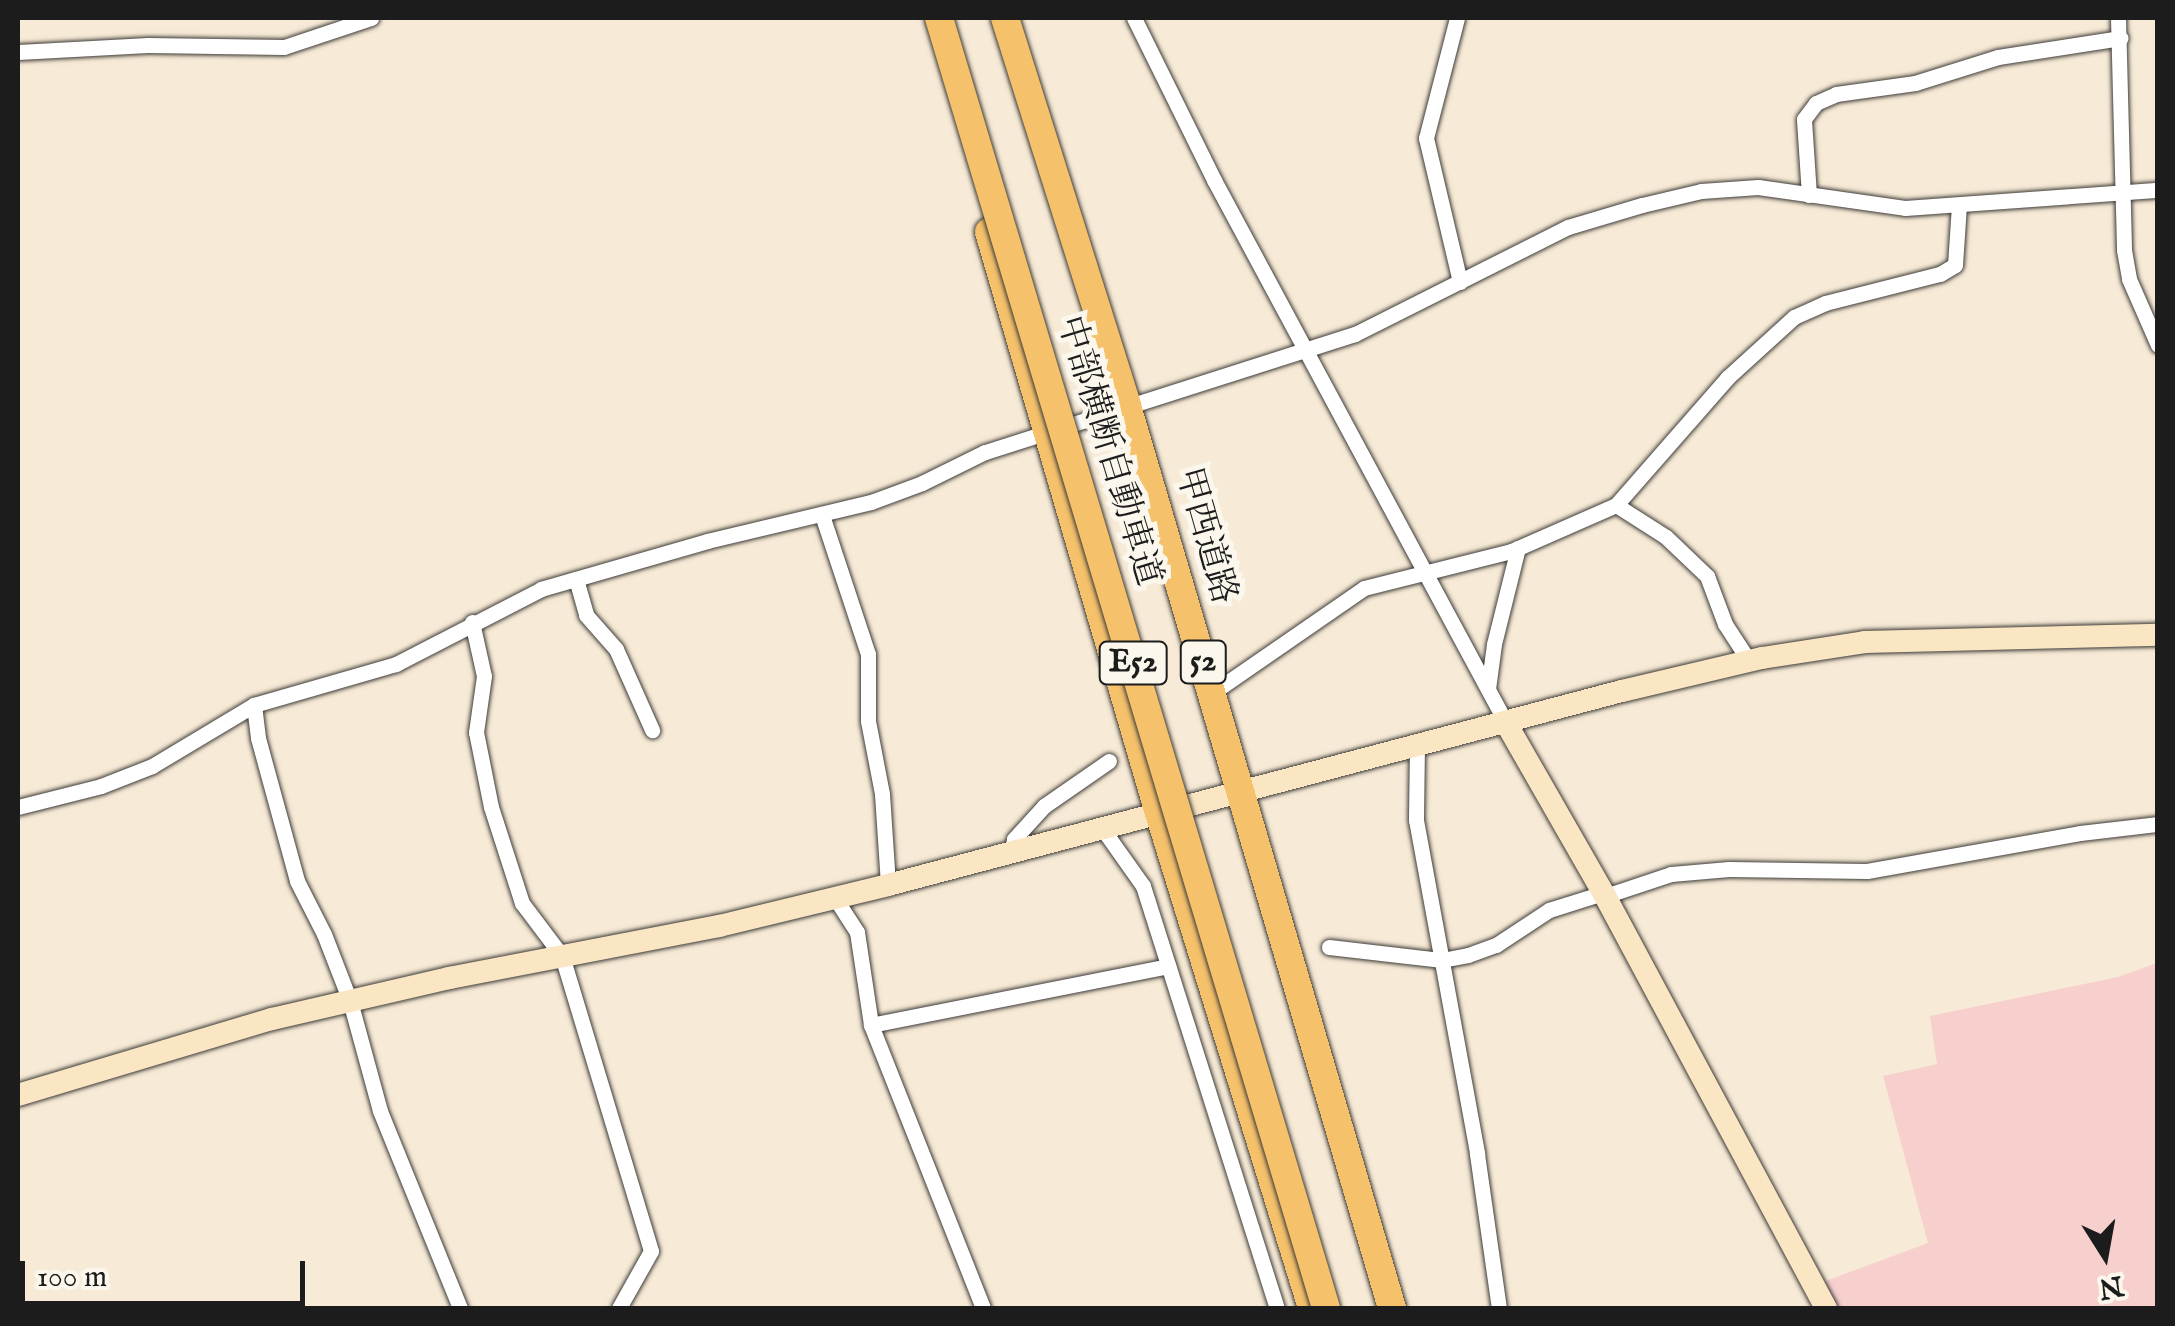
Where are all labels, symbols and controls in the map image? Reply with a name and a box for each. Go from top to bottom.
street label: 中部横断自動車道 [1047,311,1169,591]
street label: 甲西道路 [1166,463,1244,609]
road number: 52 [1178,635,1228,689]
road number: E52 [1098,636,1168,690]
north arrow [2055,1206,2155,1306]
scale bar [25,1241,310,1303]
text: 100 m [37,1259,107,1297]
text: N [2096,1266,2126,1305]

